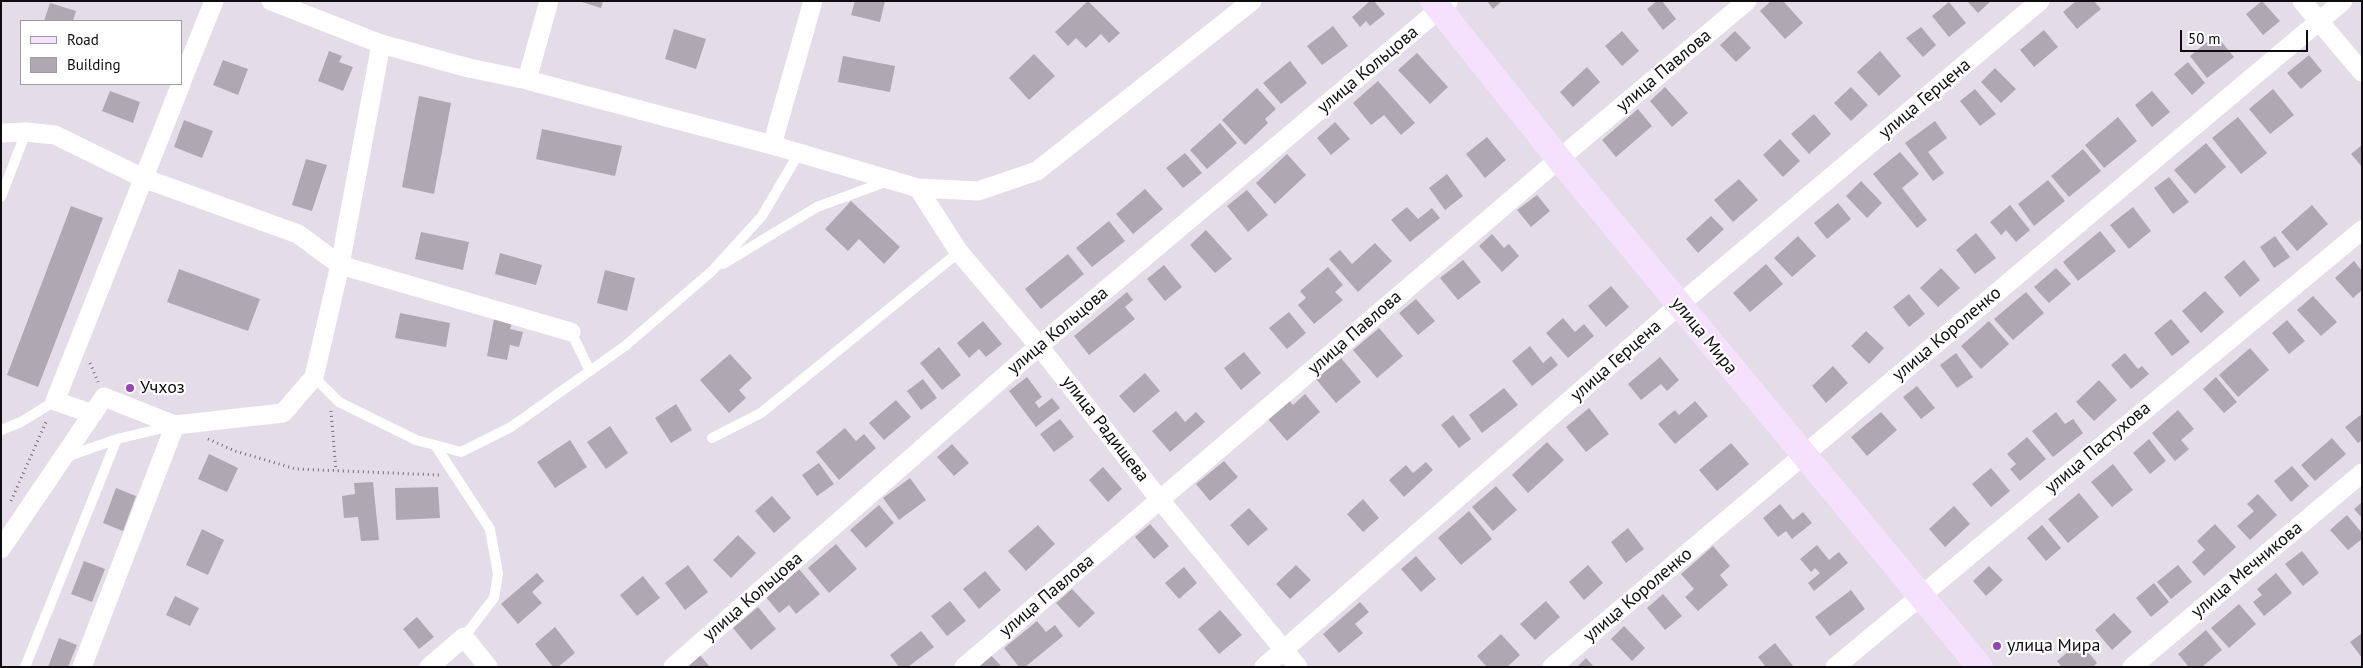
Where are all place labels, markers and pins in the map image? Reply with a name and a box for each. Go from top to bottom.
place label: Учхоз [140,377,185,399]
marker: Учхоз [124,382,136,394]
place label: улица Мира [2007,635,2100,657]
marker: улица Мира [1991,640,2003,652]

